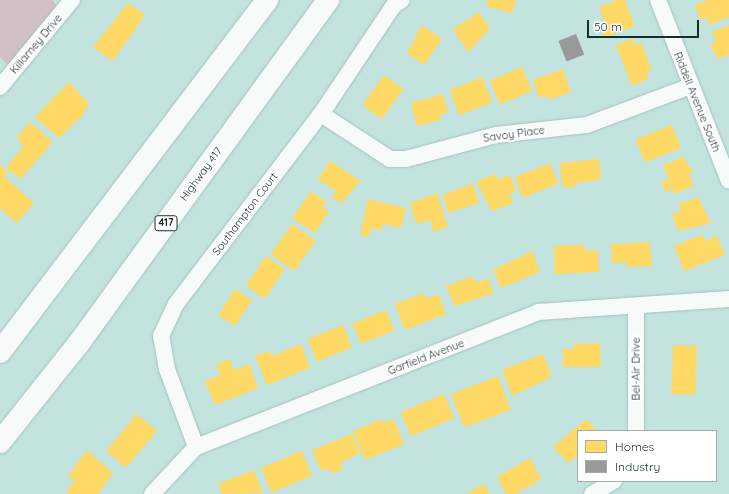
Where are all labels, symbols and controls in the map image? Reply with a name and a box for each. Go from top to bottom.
street label: Killarney Drive [7,11,65,77]
scale bar [589,12,701,38]
text: 50 m [594,19,622,34]
street label: Riddell Avenue South [671,50,723,154]
street label: Savoy Place [482,123,546,145]
street label: Highway 417 [177,145,225,203]
street label: Southampton Court [210,170,280,258]
road number: 417 [154,215,178,231]
street label: Garfield Avenue [386,336,466,378]
street label: Bel-Air Drive [629,337,643,401]
legend [577,430,717,482]
text: Homes [615,439,654,454]
text: Industry [615,459,660,474]

